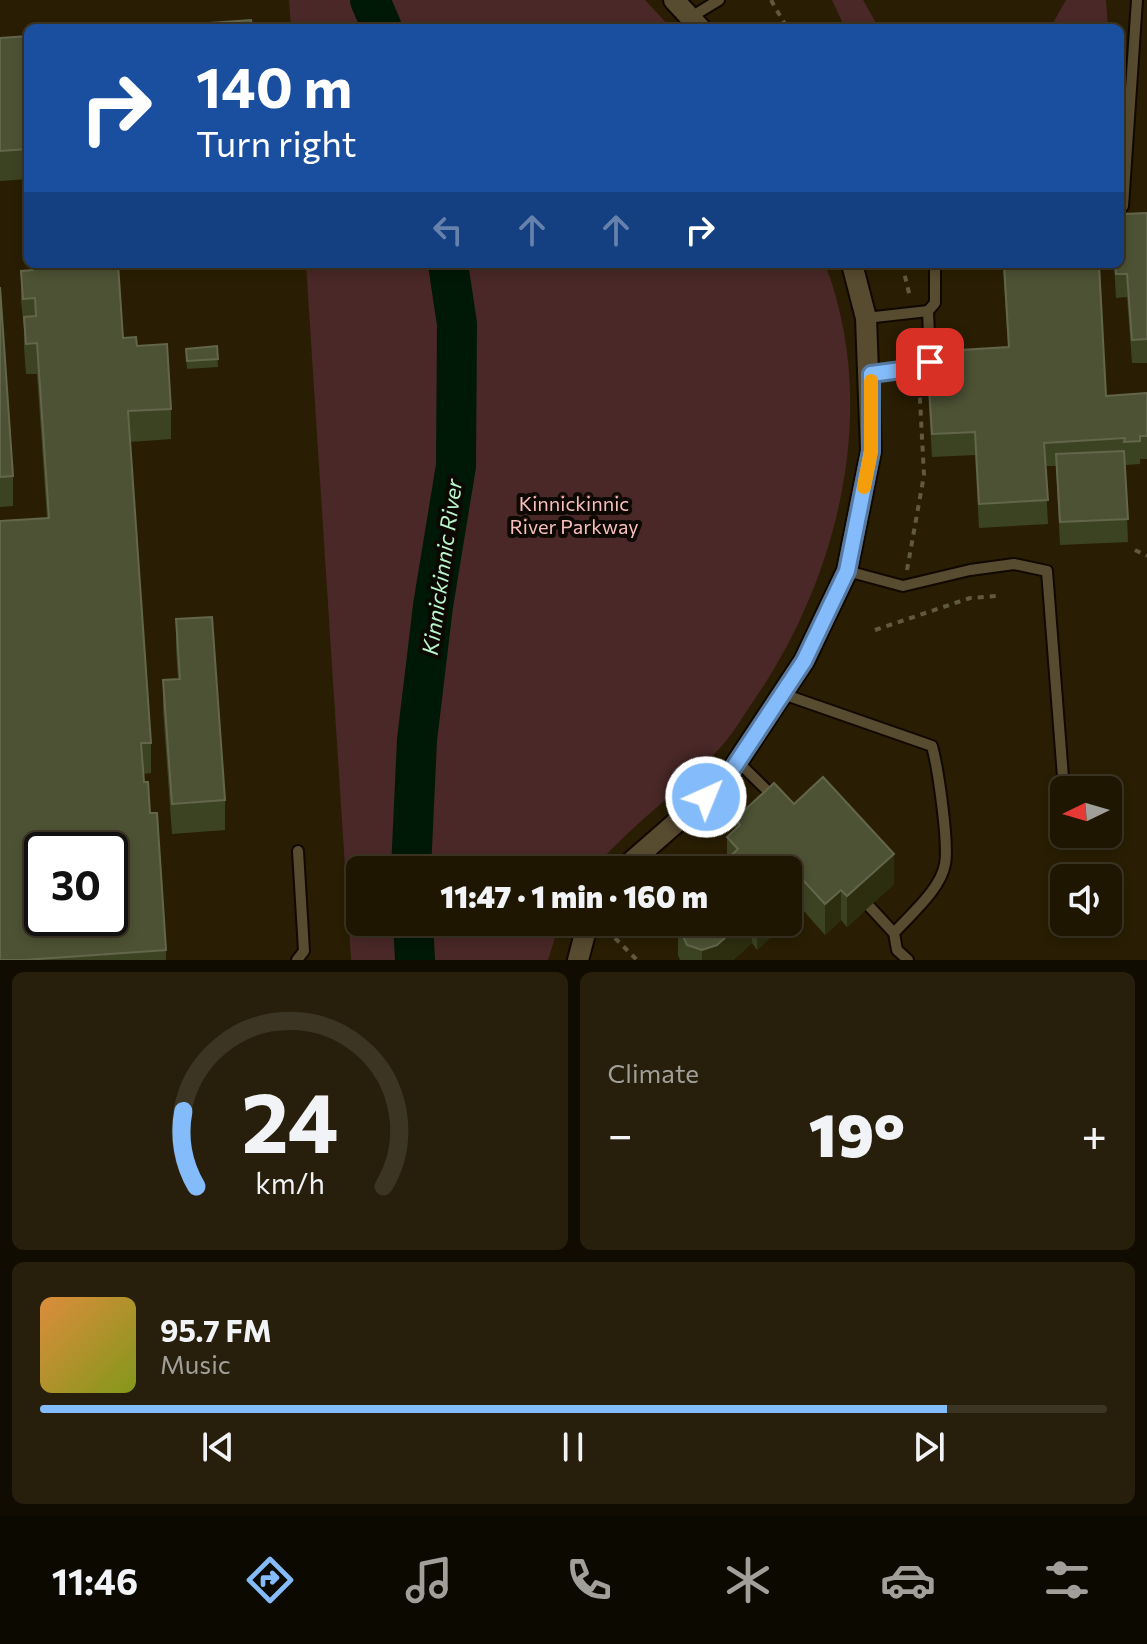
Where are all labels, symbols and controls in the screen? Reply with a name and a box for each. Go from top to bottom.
text: 140 m [196,51,352,120]
icon: right [64,56,168,160]
text: Turn right [196,120,357,164]
icon: left [426,208,470,252]
icon: ahead [510,208,554,252]
icon: ahead [594,208,638,252]
icon: right [678,208,722,252]
pin [896,328,964,396]
icon: arrive [908,340,952,384]
water label: Kinnickinnic River [416,476,467,657]
park label: Kinnickinnic River Parkway [509,491,639,538]
position arrow [664,755,748,839]
north arrow [1050,776,1122,848]
map controls [1050,776,1122,936]
speed limit sign: 30 [24,832,128,936]
button: sound [1050,864,1122,936]
text: 11:47 · 1 min · 160 m [440,877,708,914]
text: Climate [608,1057,699,1088]
text: 24 [241,1068,338,1170]
text: 19° [809,1096,905,1169]
text: − [608,1106,633,1160]
text: + [1081,1106,1107,1160]
text: km/h [255,1165,325,1200]
text: 95.7 FM [160,1311,272,1348]
text: Music [160,1348,231,1379]
icon: previous [196,1425,240,1469]
icon: pause [551,1425,595,1469]
icon: next [907,1425,951,1469]
icon: directions [242,1552,298,1608]
icon: music [401,1552,457,1608]
icon: phone [561,1552,617,1608]
icon: climate [720,1552,776,1608]
icon: car [880,1552,936,1608]
icon: filters [1039,1552,1095,1608]
text: 11:46 [52,1558,138,1602]

